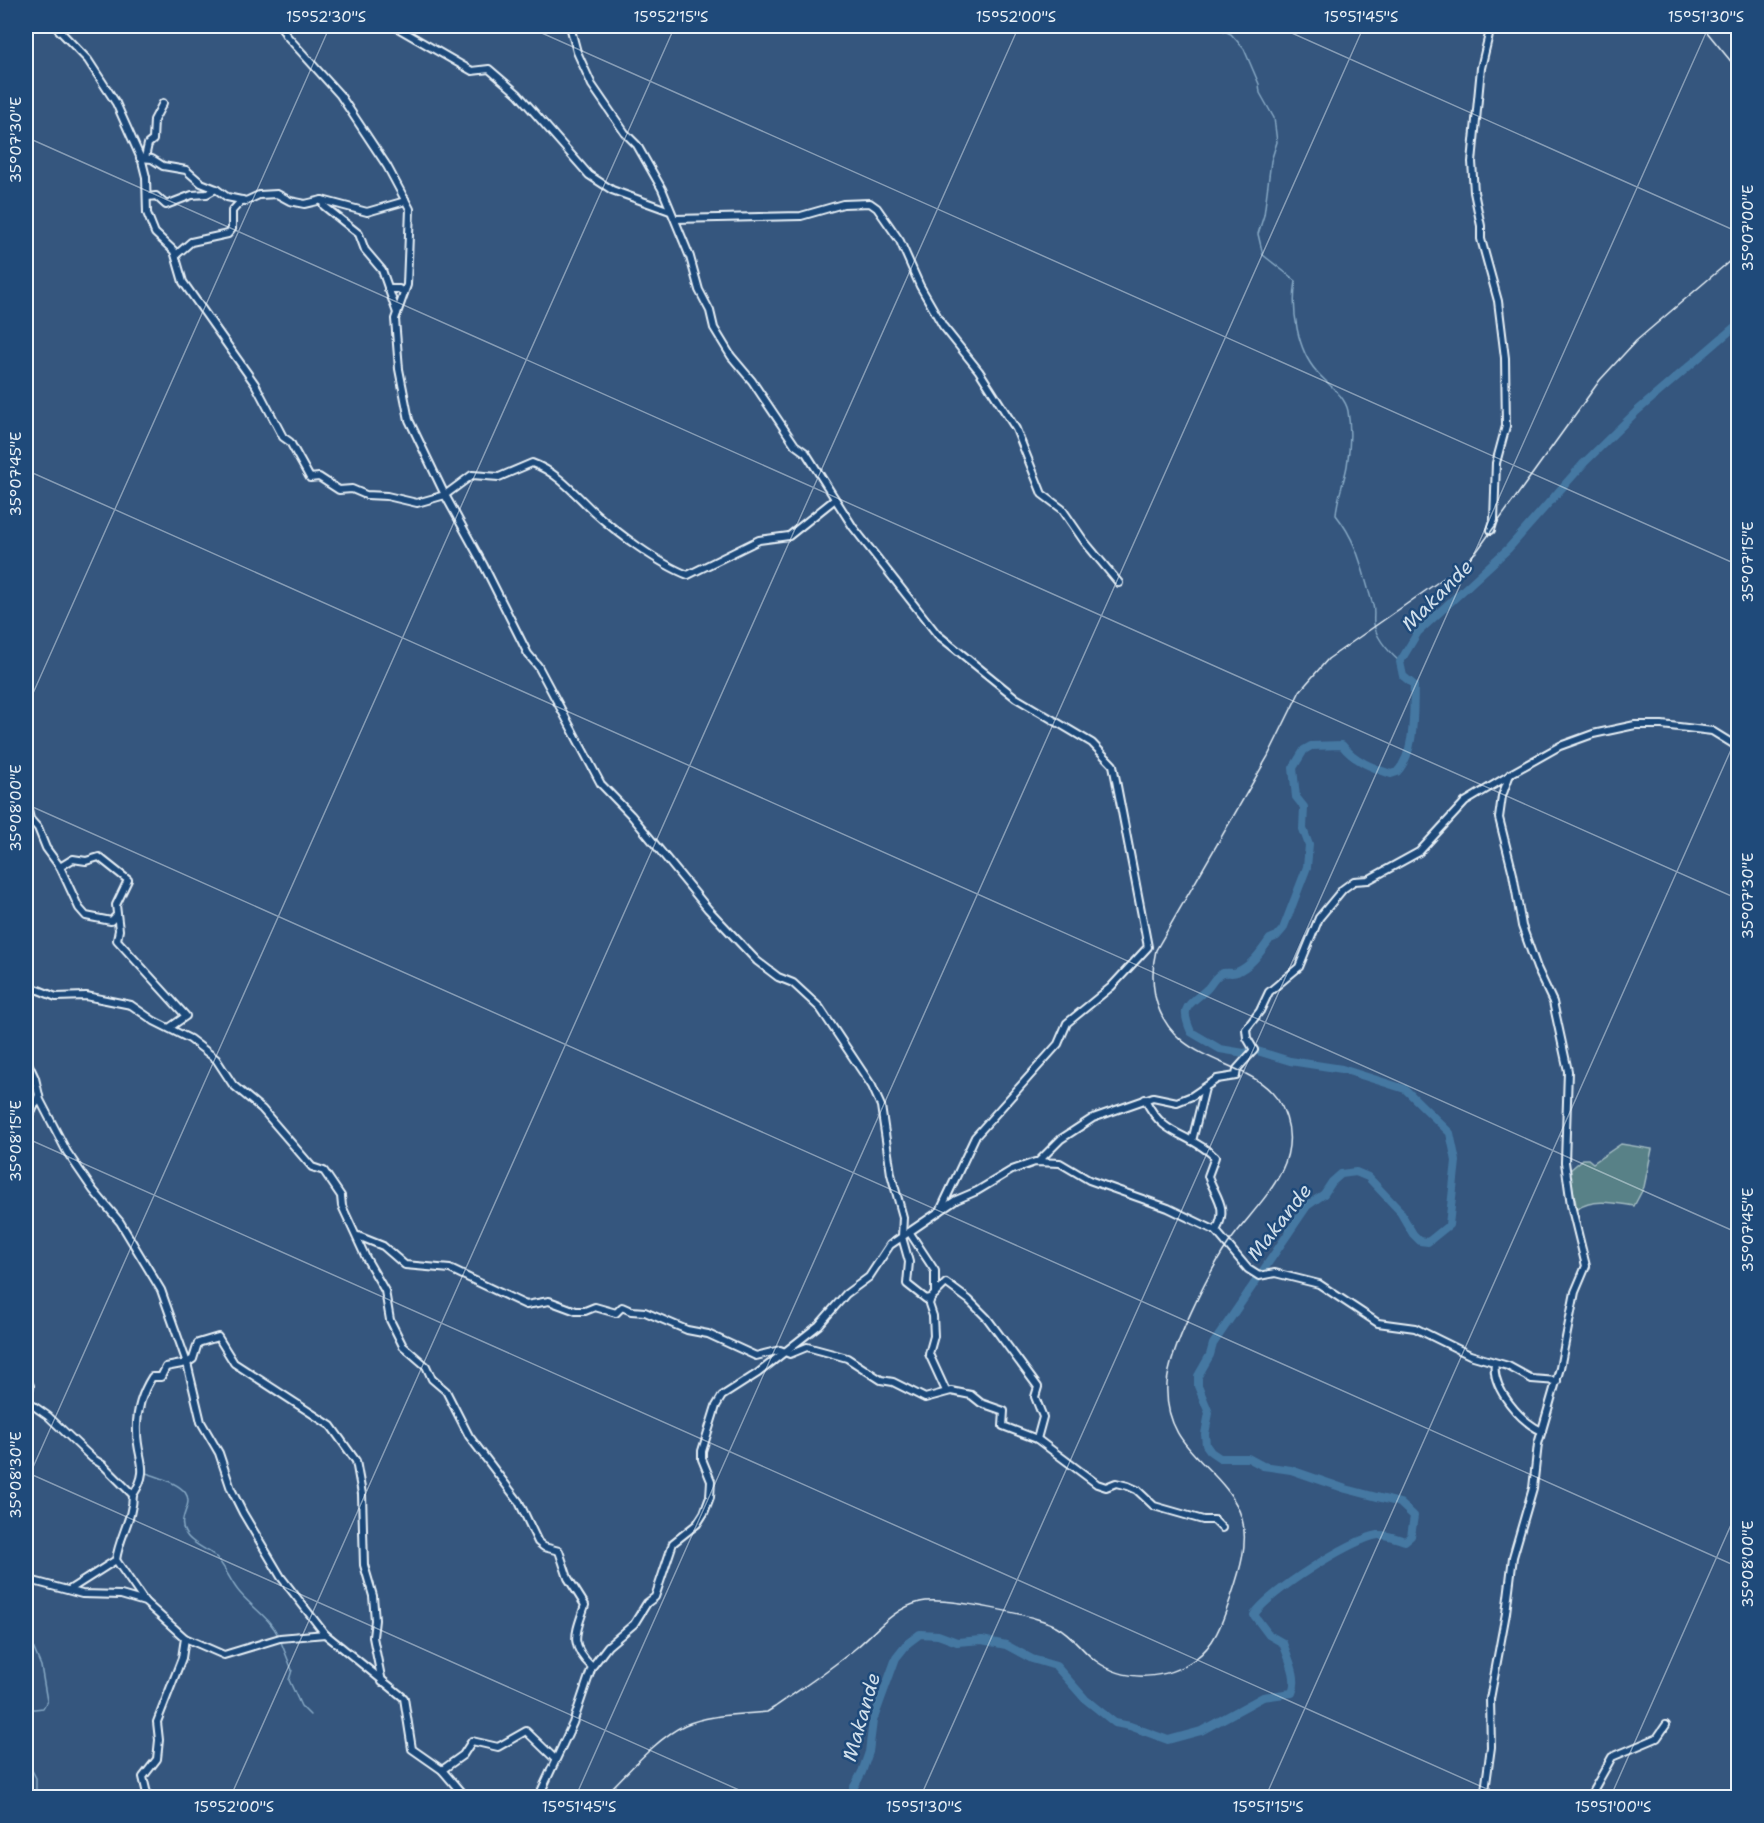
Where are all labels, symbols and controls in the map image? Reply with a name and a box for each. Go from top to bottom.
text: 15°52'30"S [286,7,366,27]
text: 15°52'15"S [634,7,708,27]
text: 15°52'00"S [976,7,1056,27]
text: 15°51'45"S [1324,7,1398,27]
text: 15°51'30"S [1668,7,1744,27]
text: 35°07'30"E [6,97,26,183]
text: 35°07'00"E [1738,185,1758,271]
text: 35°07'45"E [6,432,26,516]
text: 35°07'15"E [1738,521,1758,603]
water label: Makande [1396,554,1478,636]
text: 35°08'00"E [6,764,26,852]
text: 35°07'30"E [1738,853,1758,939]
text: 35°08'15"E [6,1100,26,1182]
water label: Makande [1241,1178,1317,1266]
text: 35°07'45"E [1738,1188,1758,1272]
text: 35°08'30"E [6,1431,26,1519]
text: 35°08'00"E [1738,1520,1758,1608]
water label: Makande [836,1670,886,1764]
text: 15°52'00"S [194,1797,274,1817]
text: 15°51'45"S [542,1797,616,1817]
text: 15°51'30"S [886,1797,962,1817]
text: 15°51'15"S [1232,1797,1304,1817]
text: 15°51'00"S [1575,1797,1651,1817]

